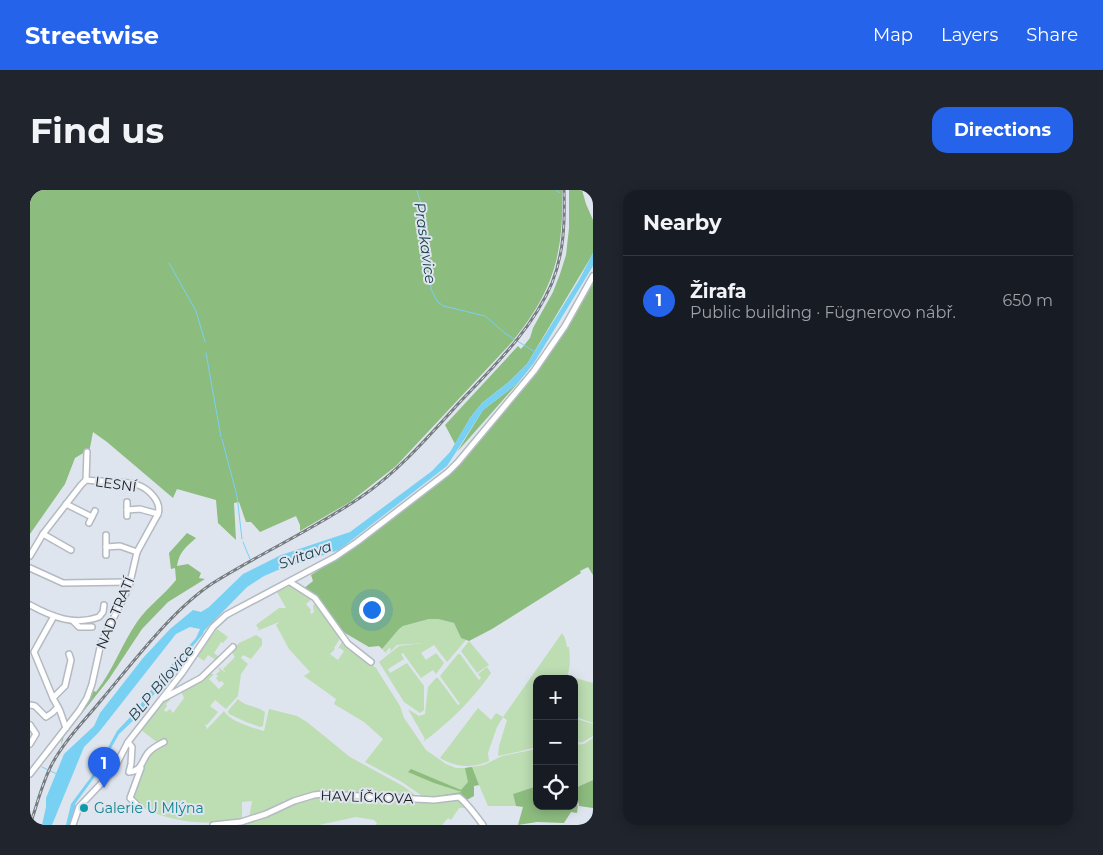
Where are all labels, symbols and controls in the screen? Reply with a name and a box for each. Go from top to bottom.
text: Streetwise [25,21,159,50]
text: Map [873,24,913,46]
text: Layers [941,24,998,46]
text: Share [1026,24,1078,46]
button: Directions [932,107,1073,153]
text: Find us [30,109,164,152]
water label: Praskavice [410,201,441,285]
text: Nearby [643,210,722,235]
text: Žirafa [690,280,747,303]
text: 1 [656,291,662,310]
text: 650 m [1002,291,1053,310]
text: Public building · Fügnerovo nábř. [690,303,956,322]
street label: LESNÍ [94,472,139,496]
water label: Svitava [276,536,334,573]
street label: NAD TRATÍ [92,574,139,652]
your location [359,597,385,623]
water label: BLP Bílovice [123,641,198,724]
map controls [533,675,578,810]
button: + [533,675,578,720]
button: − [533,720,578,765]
pin: 1 [88,747,120,788]
button: locate [533,765,578,810]
street label: HAVLÍČKOVA [320,786,415,808]
place label: Galerie U Mlýna [94,799,204,817]
marker: Galerie U Mlýna [78,802,90,814]

